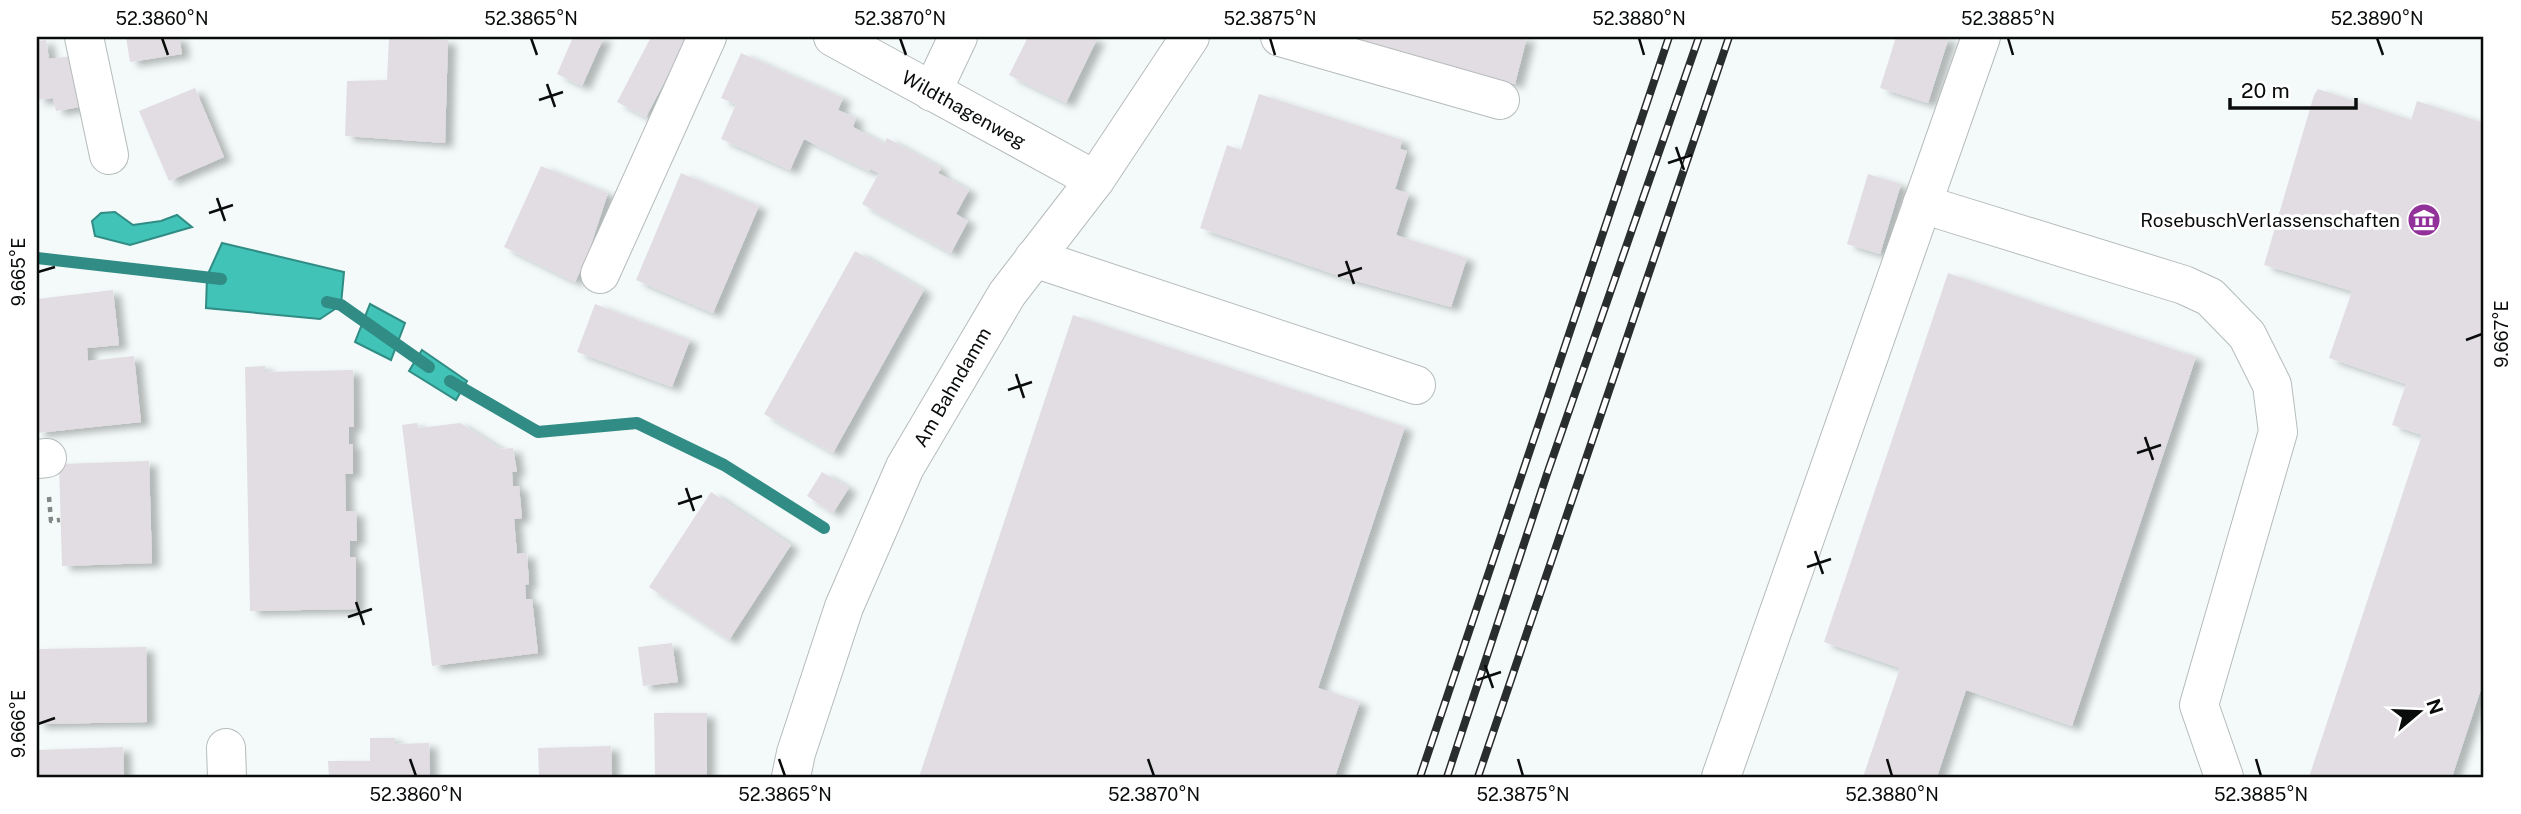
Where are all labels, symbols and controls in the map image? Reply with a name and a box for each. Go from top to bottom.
text: 52.3860°N [115,8,209,29]
text: 52.3865°N [484,8,578,29]
text: 52.3870°N [854,8,946,29]
text: 52.3875°N [1223,8,1317,29]
text: 52.3880°N [1592,8,1686,29]
text: 52.3885°N [1961,8,2055,29]
text: 52.3890°N [2330,8,2424,29]
street label: Wildthagenweg [898,66,1030,152]
scale bar [2230,66,2356,110]
text: 20 m [2241,78,2290,103]
museum icon: RosebuschVerlassenschaften [2405,201,2443,239]
place label: RosebuschVerlassenschaften [2140,209,2400,231]
text: 9.665°E [8,238,29,306]
text: 9.667°E [2491,300,2512,368]
street label: Am Bahndamm [909,323,995,451]
north arrow [2384,678,2454,748]
text: 9.666°E [8,690,29,758]
text: N [2422,696,2448,717]
text: 52.3860°N [369,784,463,805]
text: 52.3865°N [738,784,832,805]
text: 52.3870°N [1108,784,1200,805]
text: 52.3875°N [1476,784,1570,805]
text: 52.3880°N [1845,784,1939,805]
text: 52.3885°N [2214,784,2308,805]

